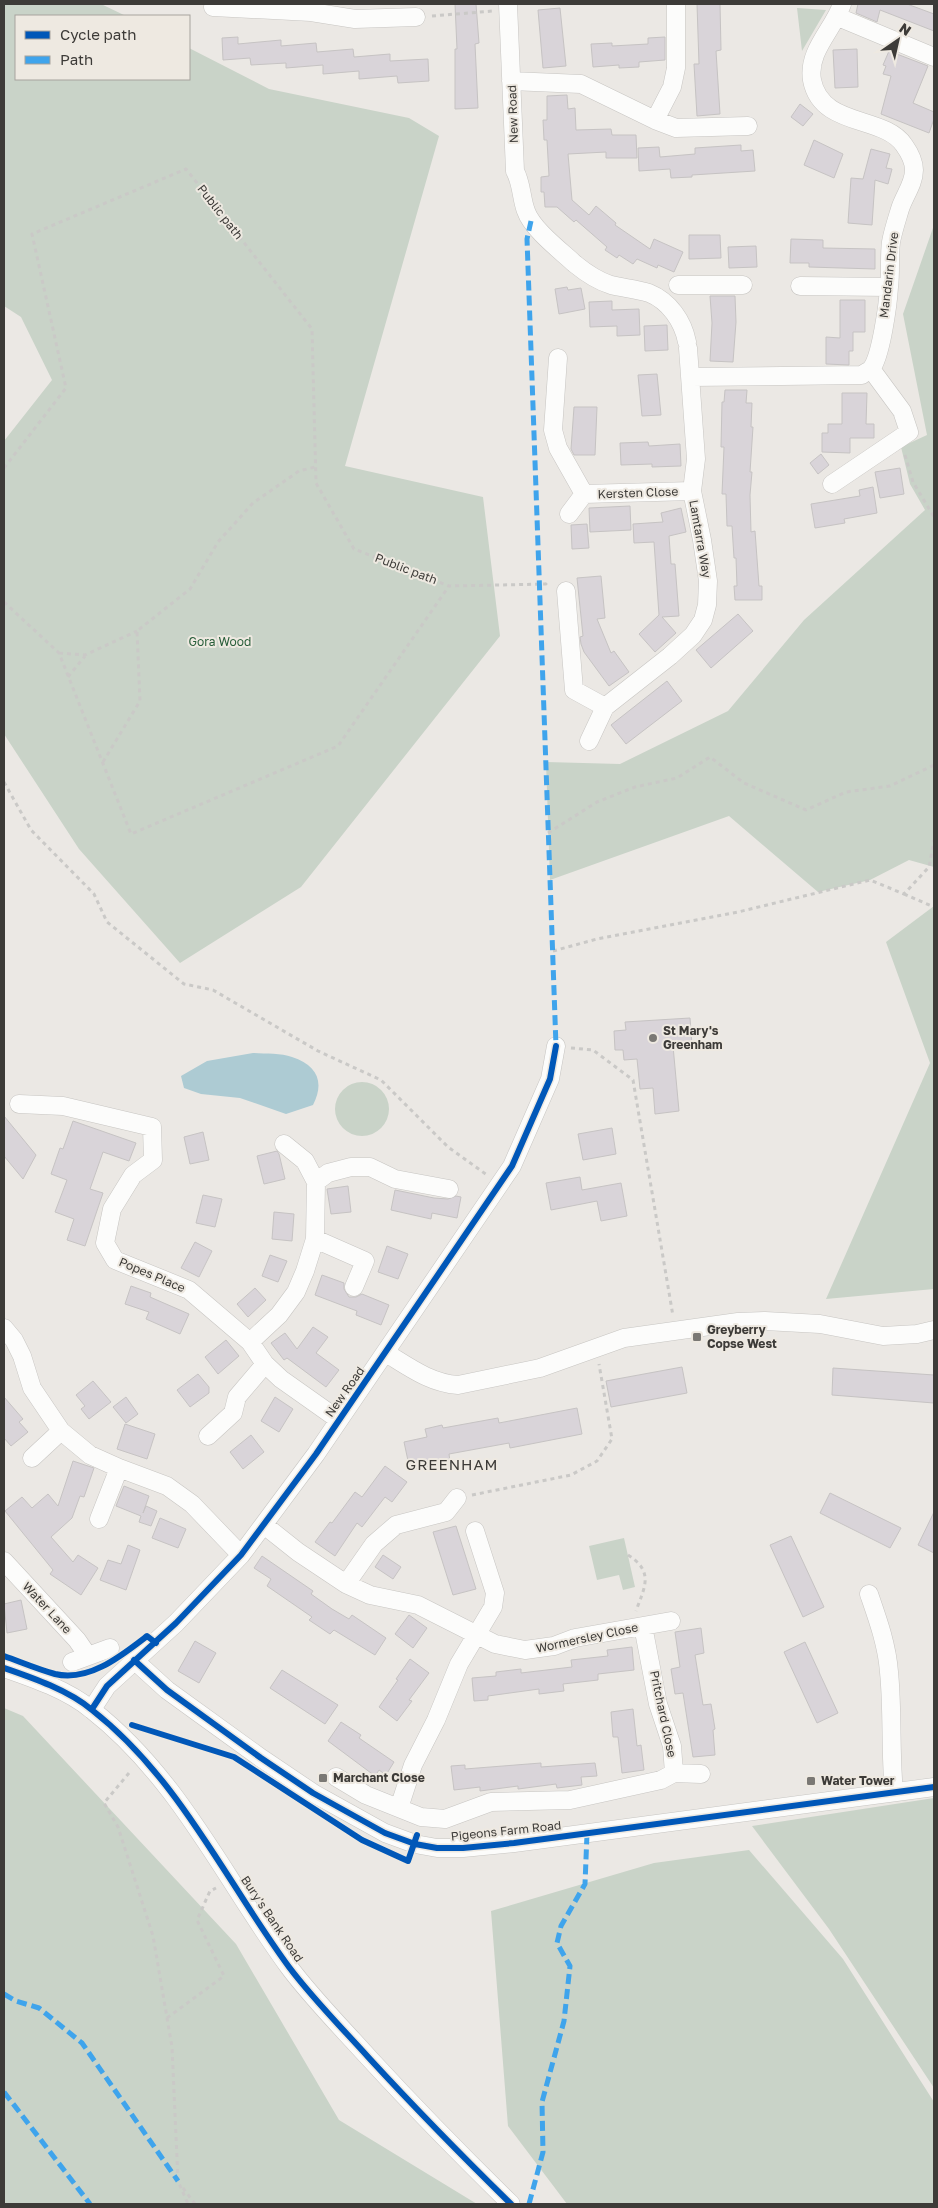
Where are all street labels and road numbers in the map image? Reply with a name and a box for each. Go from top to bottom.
street label: New Road [504,85,521,143]
street label: Public path [194,181,246,242]
street label: Mandarin Drive [876,231,901,319]
street label: Kersten Close [597,484,679,501]
street label: Lamtarra Way [686,499,715,579]
street label: Public path [373,550,439,587]
street label: Popes Place [117,1254,188,1295]
street label: New Road [322,1364,367,1420]
street label: Water Lane [20,1579,75,1637]
street label: Wormersley Close [534,1619,639,1656]
street label: Pritchard Close [647,1669,680,1759]
street label: Pigeons Farm Road [450,1817,562,1844]
street label: Bury's Bank Road [238,1873,307,1965]

